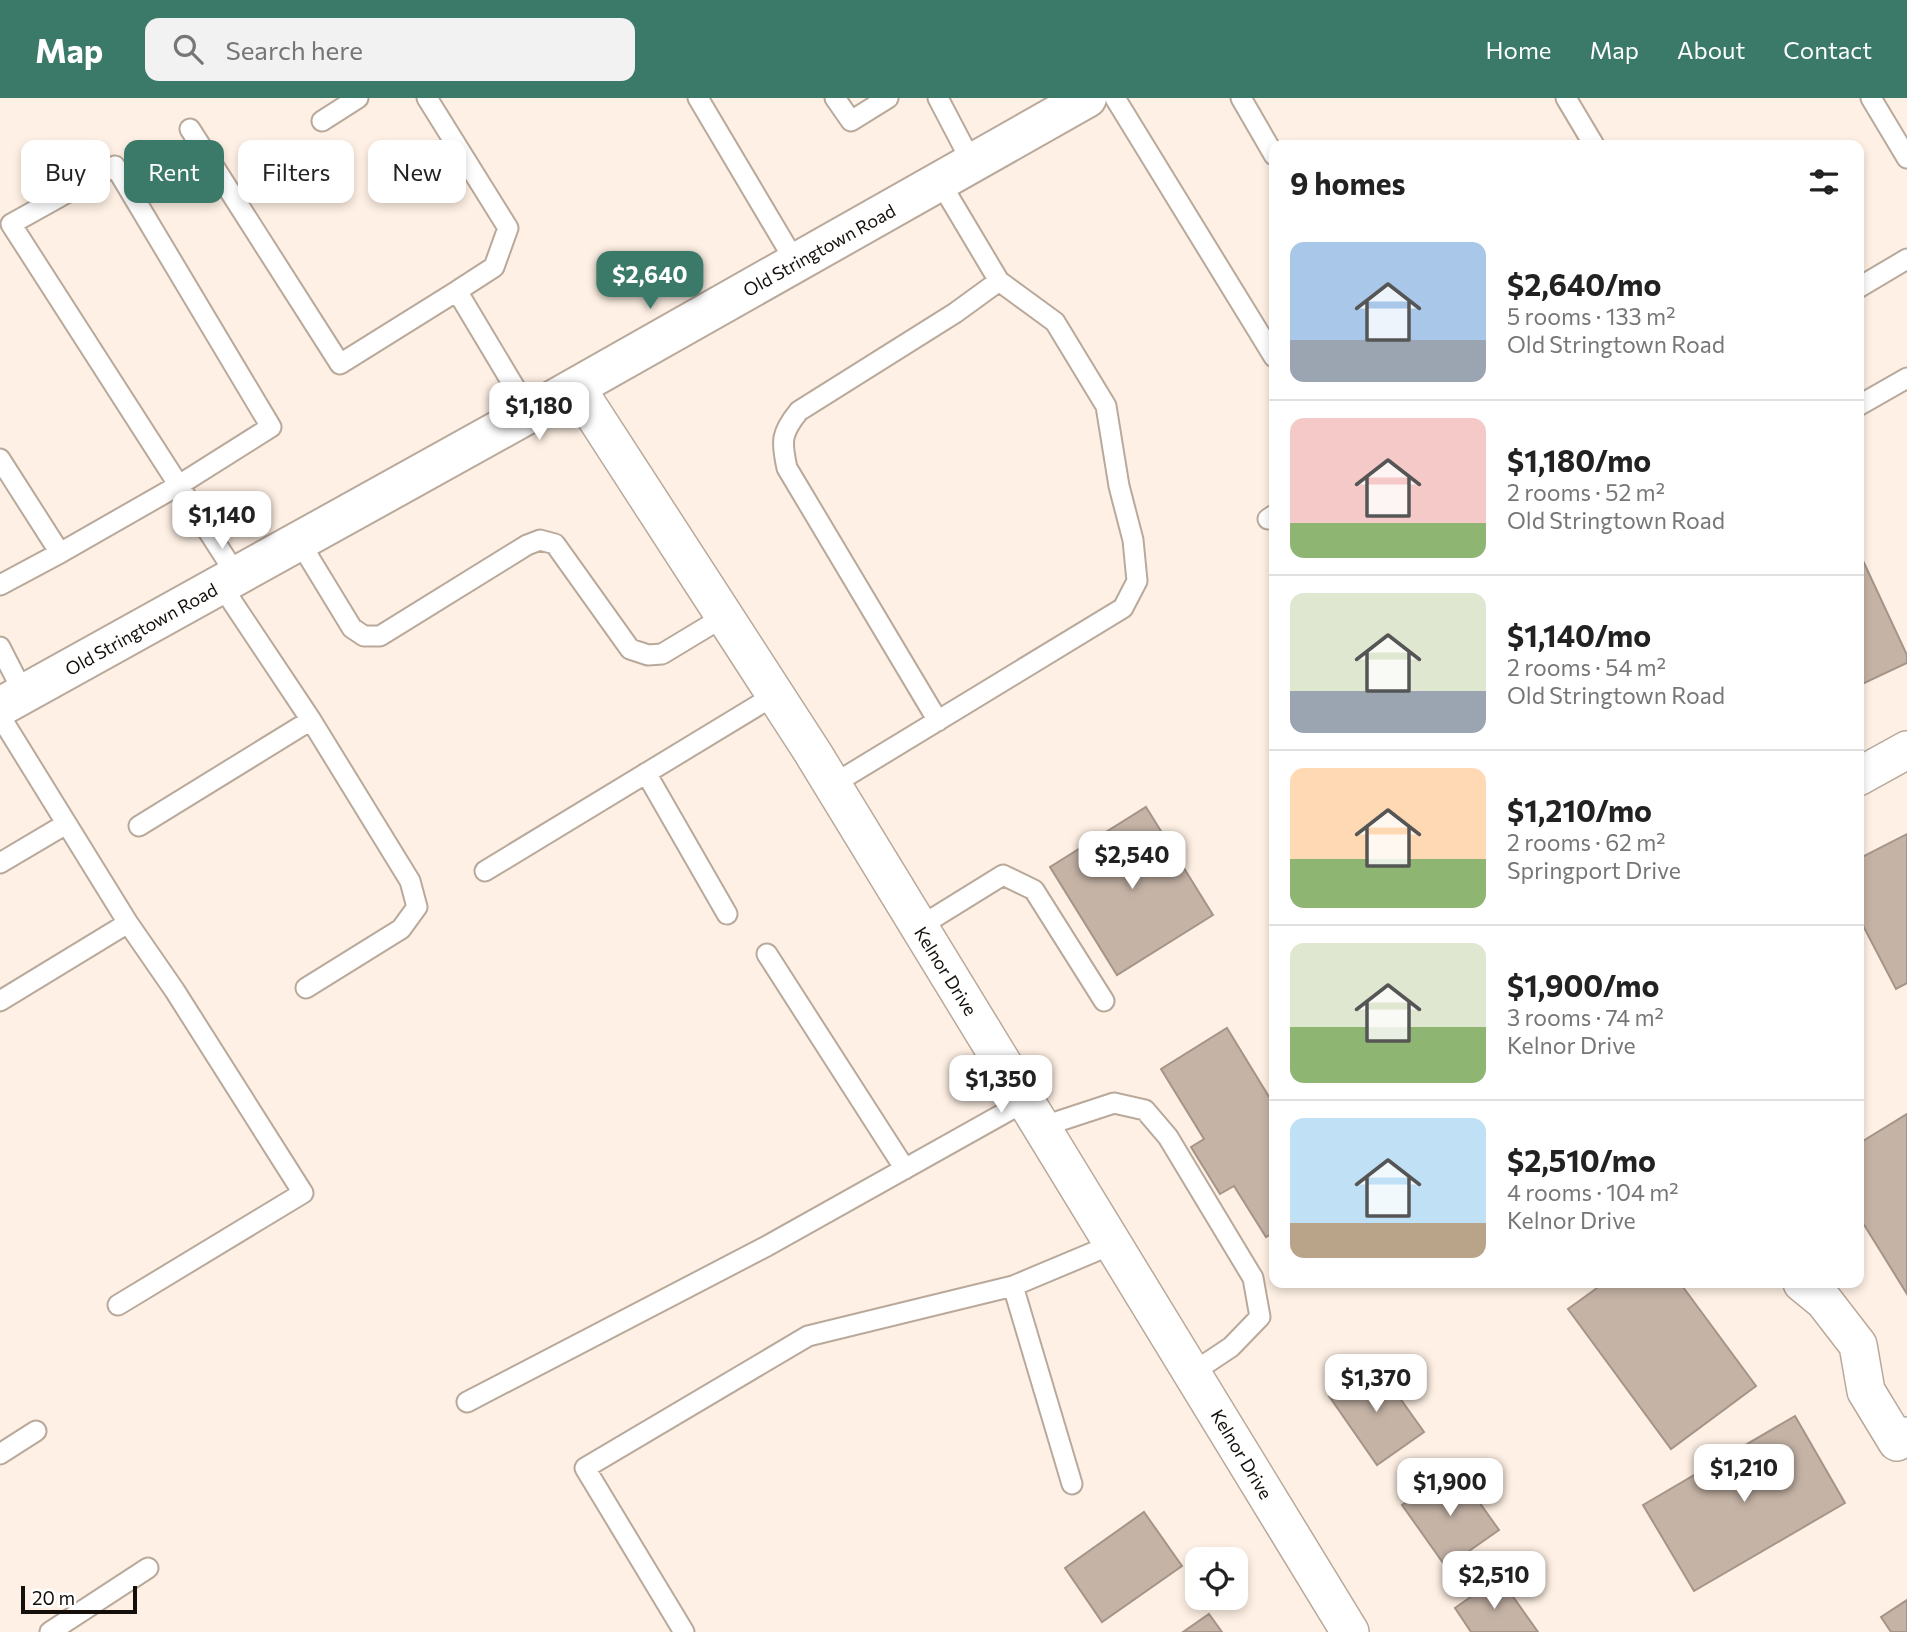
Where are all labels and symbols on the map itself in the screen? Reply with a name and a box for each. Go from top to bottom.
street label: Old Stringtown Road [739,199,899,301]
pin: $2,640 [593,252,707,311]
pin: $1,180 [482,382,596,442]
pin: $1,140 [165,491,279,551]
street label: Old Stringtown Road [61,578,221,680]
pin: $2,540 [1075,832,1189,891]
street label: Kelnor Drive [910,922,982,1020]
pin: $1,350 [944,1056,1058,1115]
pin: $1,370 [1319,1354,1433,1414]
street label: Kelnor Drive [1207,1405,1277,1503]
pin: $1,210 [1687,1444,1801,1504]
pin: $1,900 [1393,1458,1507,1518]
pin: $2,510 [1437,1552,1551,1611]
scale bar [21,1583,136,1615]

